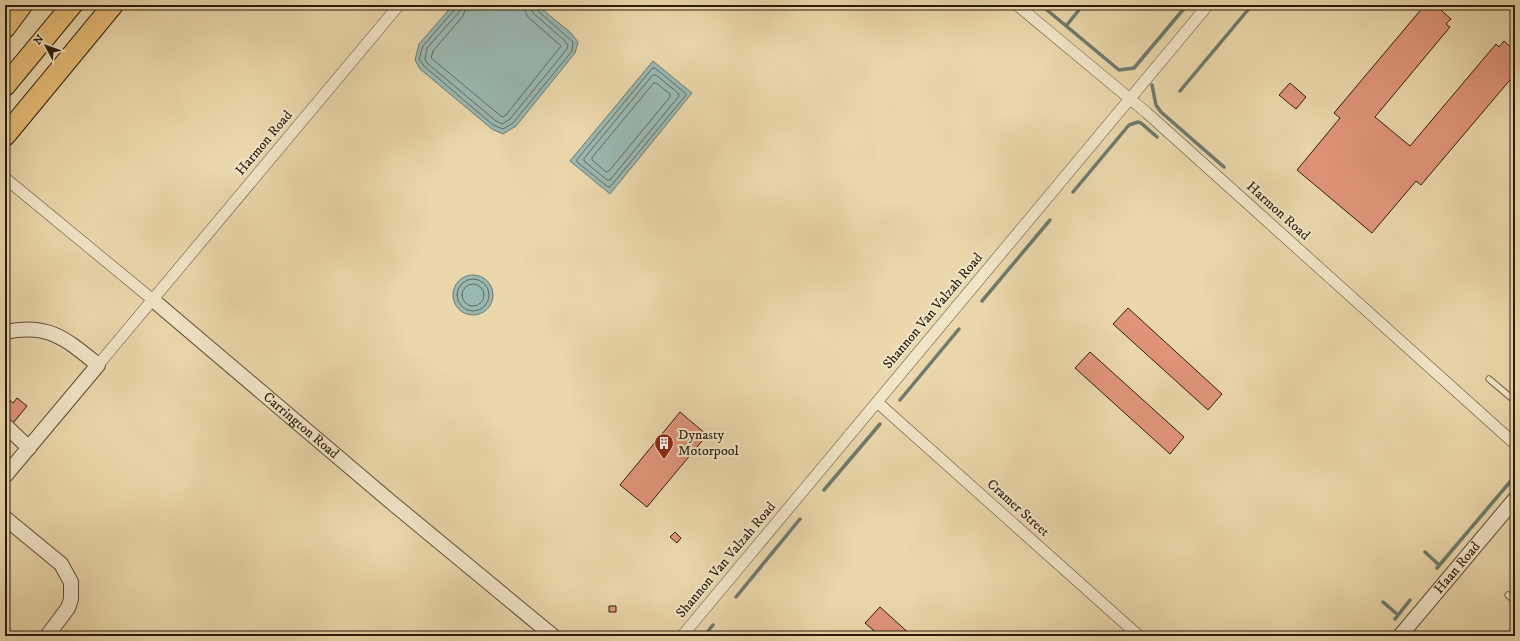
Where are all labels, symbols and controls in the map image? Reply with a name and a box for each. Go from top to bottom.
north arrow [26,26,66,66]
text: N [31,32,47,48]
street label: Harmon Road [232,107,296,179]
street label: Harmon Road [1242,178,1314,244]
street label: Shannon Van Valzah Road [879,249,987,373]
street label: Carrington Road [259,388,343,463]
place label: Dynasty Motorpool [678,426,739,460]
building icon: Dynasty Motorpool [653,432,675,460]
street label: Cramer Street [983,475,1053,541]
street label: Shannon Van Valzah Road [672,498,780,622]
street label: Haan Road [1430,538,1484,598]

